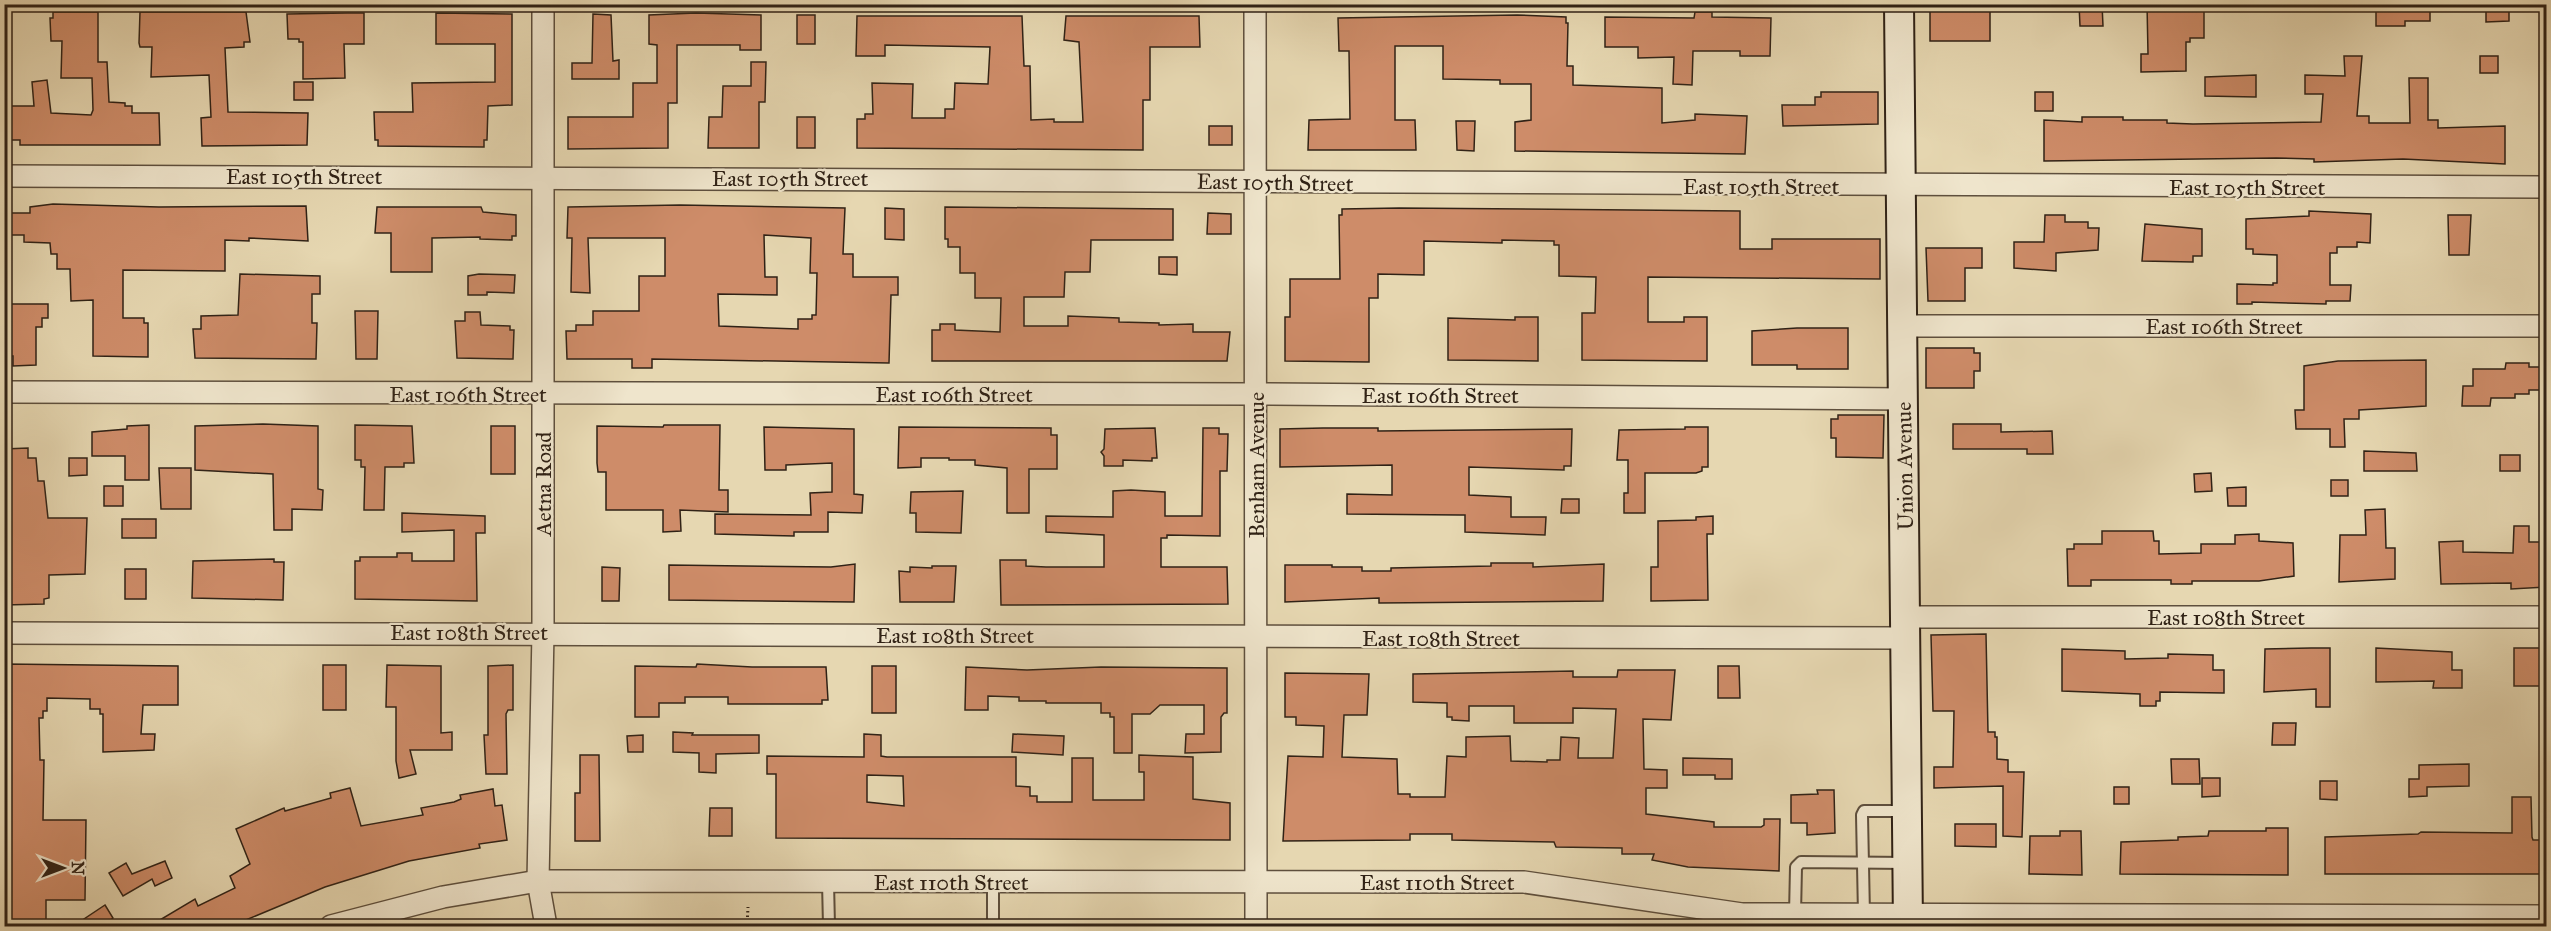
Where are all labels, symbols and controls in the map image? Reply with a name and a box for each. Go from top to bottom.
street label: East 105th Street [226,163,383,190]
street label: East 105th Street [712,165,869,192]
street label: East 105th Street [1196,168,1354,197]
street label: East 105th Street [1683,173,1840,200]
street label: East 105th Street [2169,174,2326,201]
street label: East 106th Street [2145,313,2303,340]
street label: East 106th Street [389,381,547,408]
street label: East 106th Street [875,381,1033,408]
street label: East 106th Street [1361,382,1519,409]
street label: Benham Avenue [1243,392,1270,538]
street label: Union Avenue [1890,401,1919,531]
street label: Aetna Road [530,432,557,537]
street label: East 108th Street [2147,604,2305,631]
street label: East 108th Street [390,619,548,646]
street label: East 108th Street [876,622,1034,649]
street label: East 108th Street [1362,625,1520,652]
north arrow [33,838,93,898]
text: N [68,861,87,875]
street label: East 110th Street [873,869,1029,896]
street label: East 110th Street [1359,869,1515,896]

